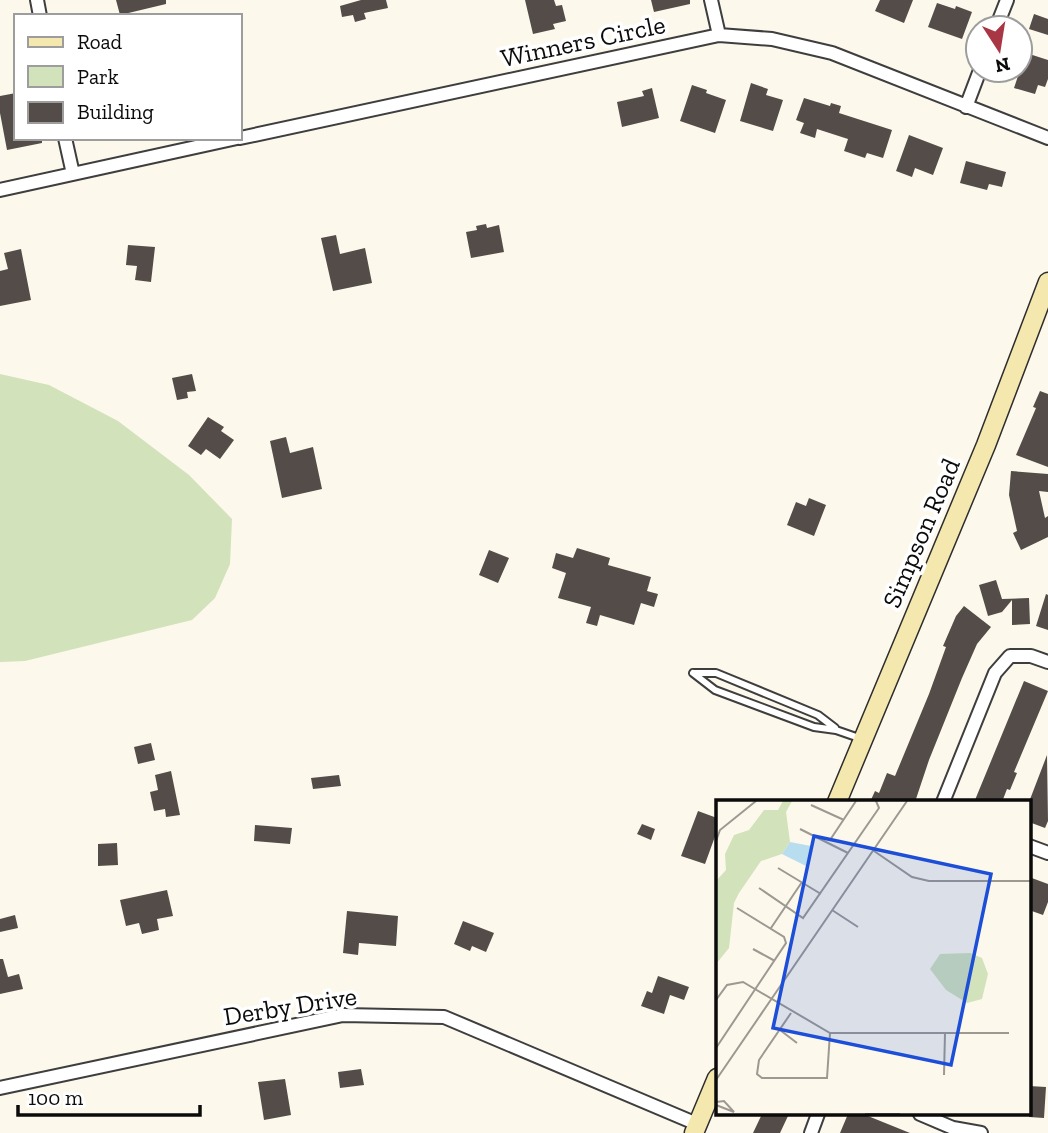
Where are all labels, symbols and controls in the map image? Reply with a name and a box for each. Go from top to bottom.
street label: Winners Circle [498,8,668,74]
legend [14,14,242,140]
north arrow [964,14,1034,84]
text: Road [77,29,123,54]
text: N [993,52,1012,78]
text: Park [77,64,119,89]
text: Building [77,99,154,124]
street label: Simpson Road [875,453,967,613]
inset map [716,800,1030,1116]
street label: Derby Drive [221,980,359,1032]
scale bar [18,1074,200,1118]
text: 100 m [28,1085,83,1110]

